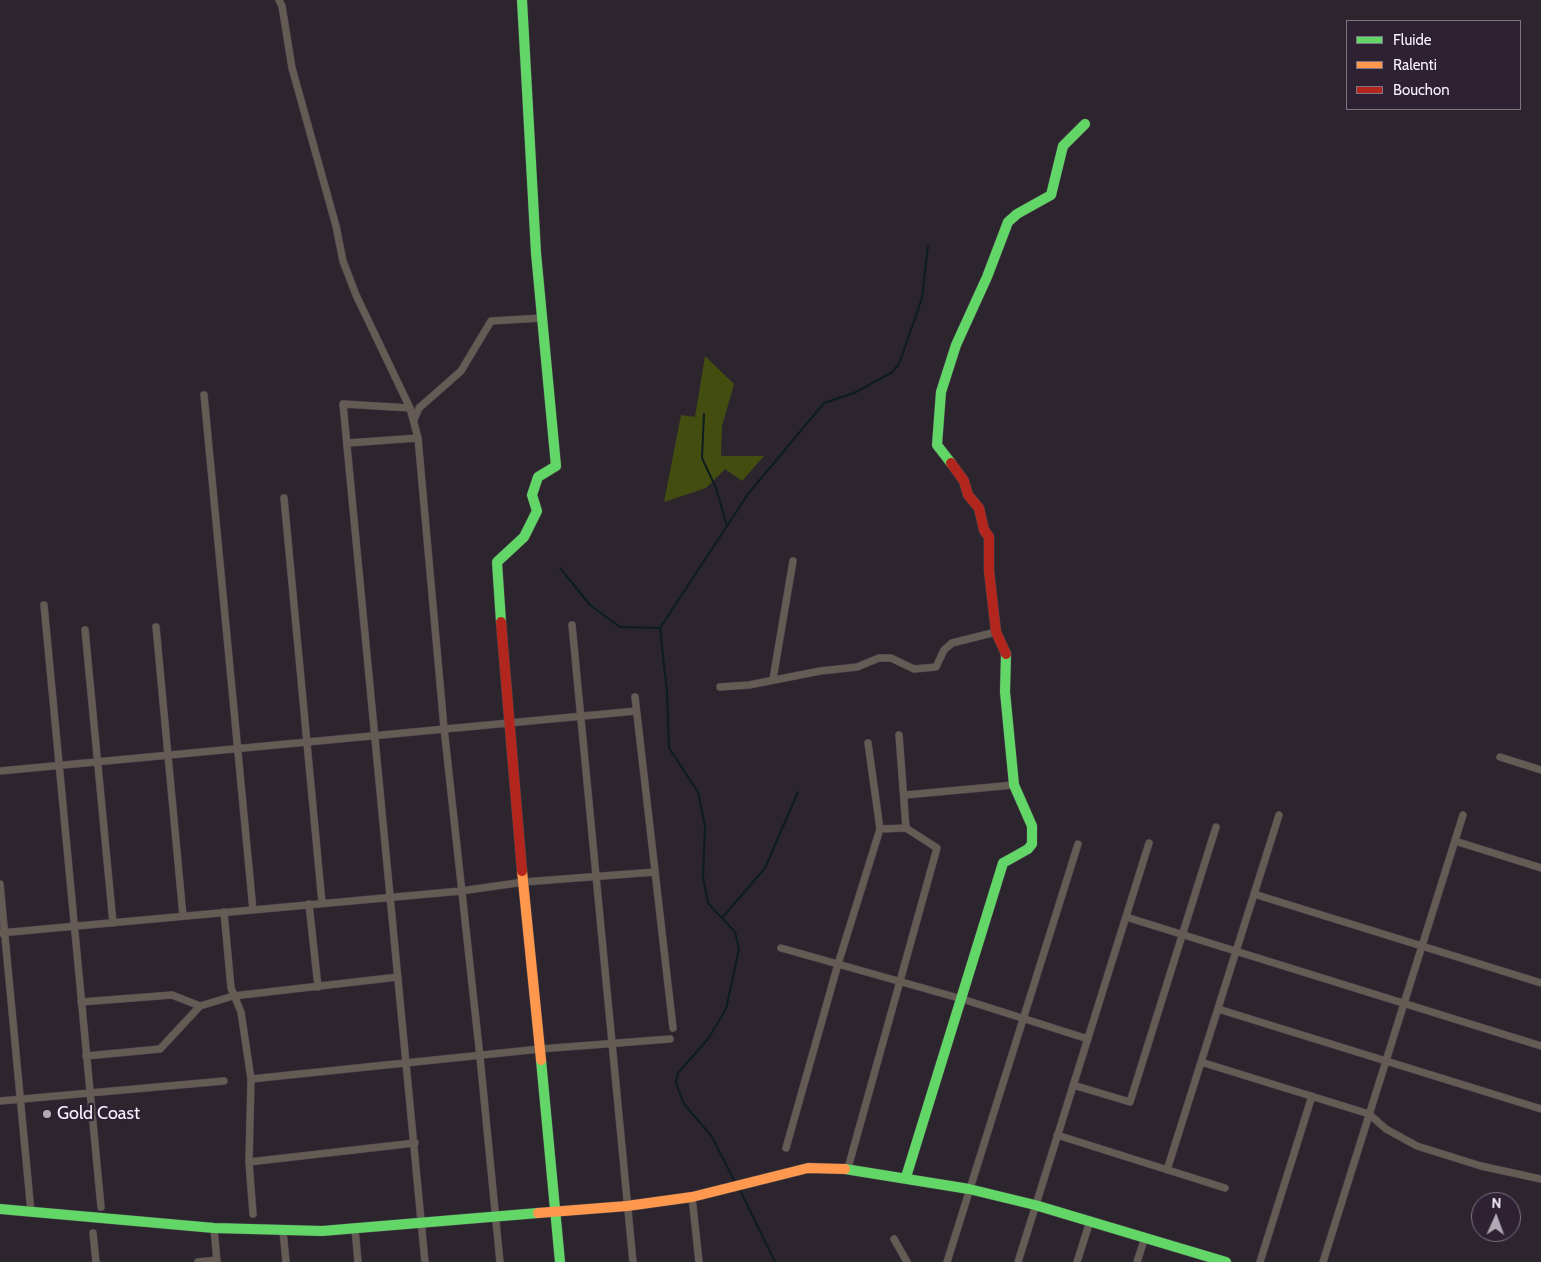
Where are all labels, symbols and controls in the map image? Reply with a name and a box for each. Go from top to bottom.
legend [1346,20,1521,110]
text: Fluide [1393,31,1431,49]
text: Ralenti [1393,56,1437,74]
text: Bouchon [1393,81,1450,99]
place label: Gold Coast [57,1103,140,1125]
marker: Gold Coast [41,1108,53,1120]
north arrow [1471,1192,1521,1242]
text: N [1491,1194,1502,1212]

